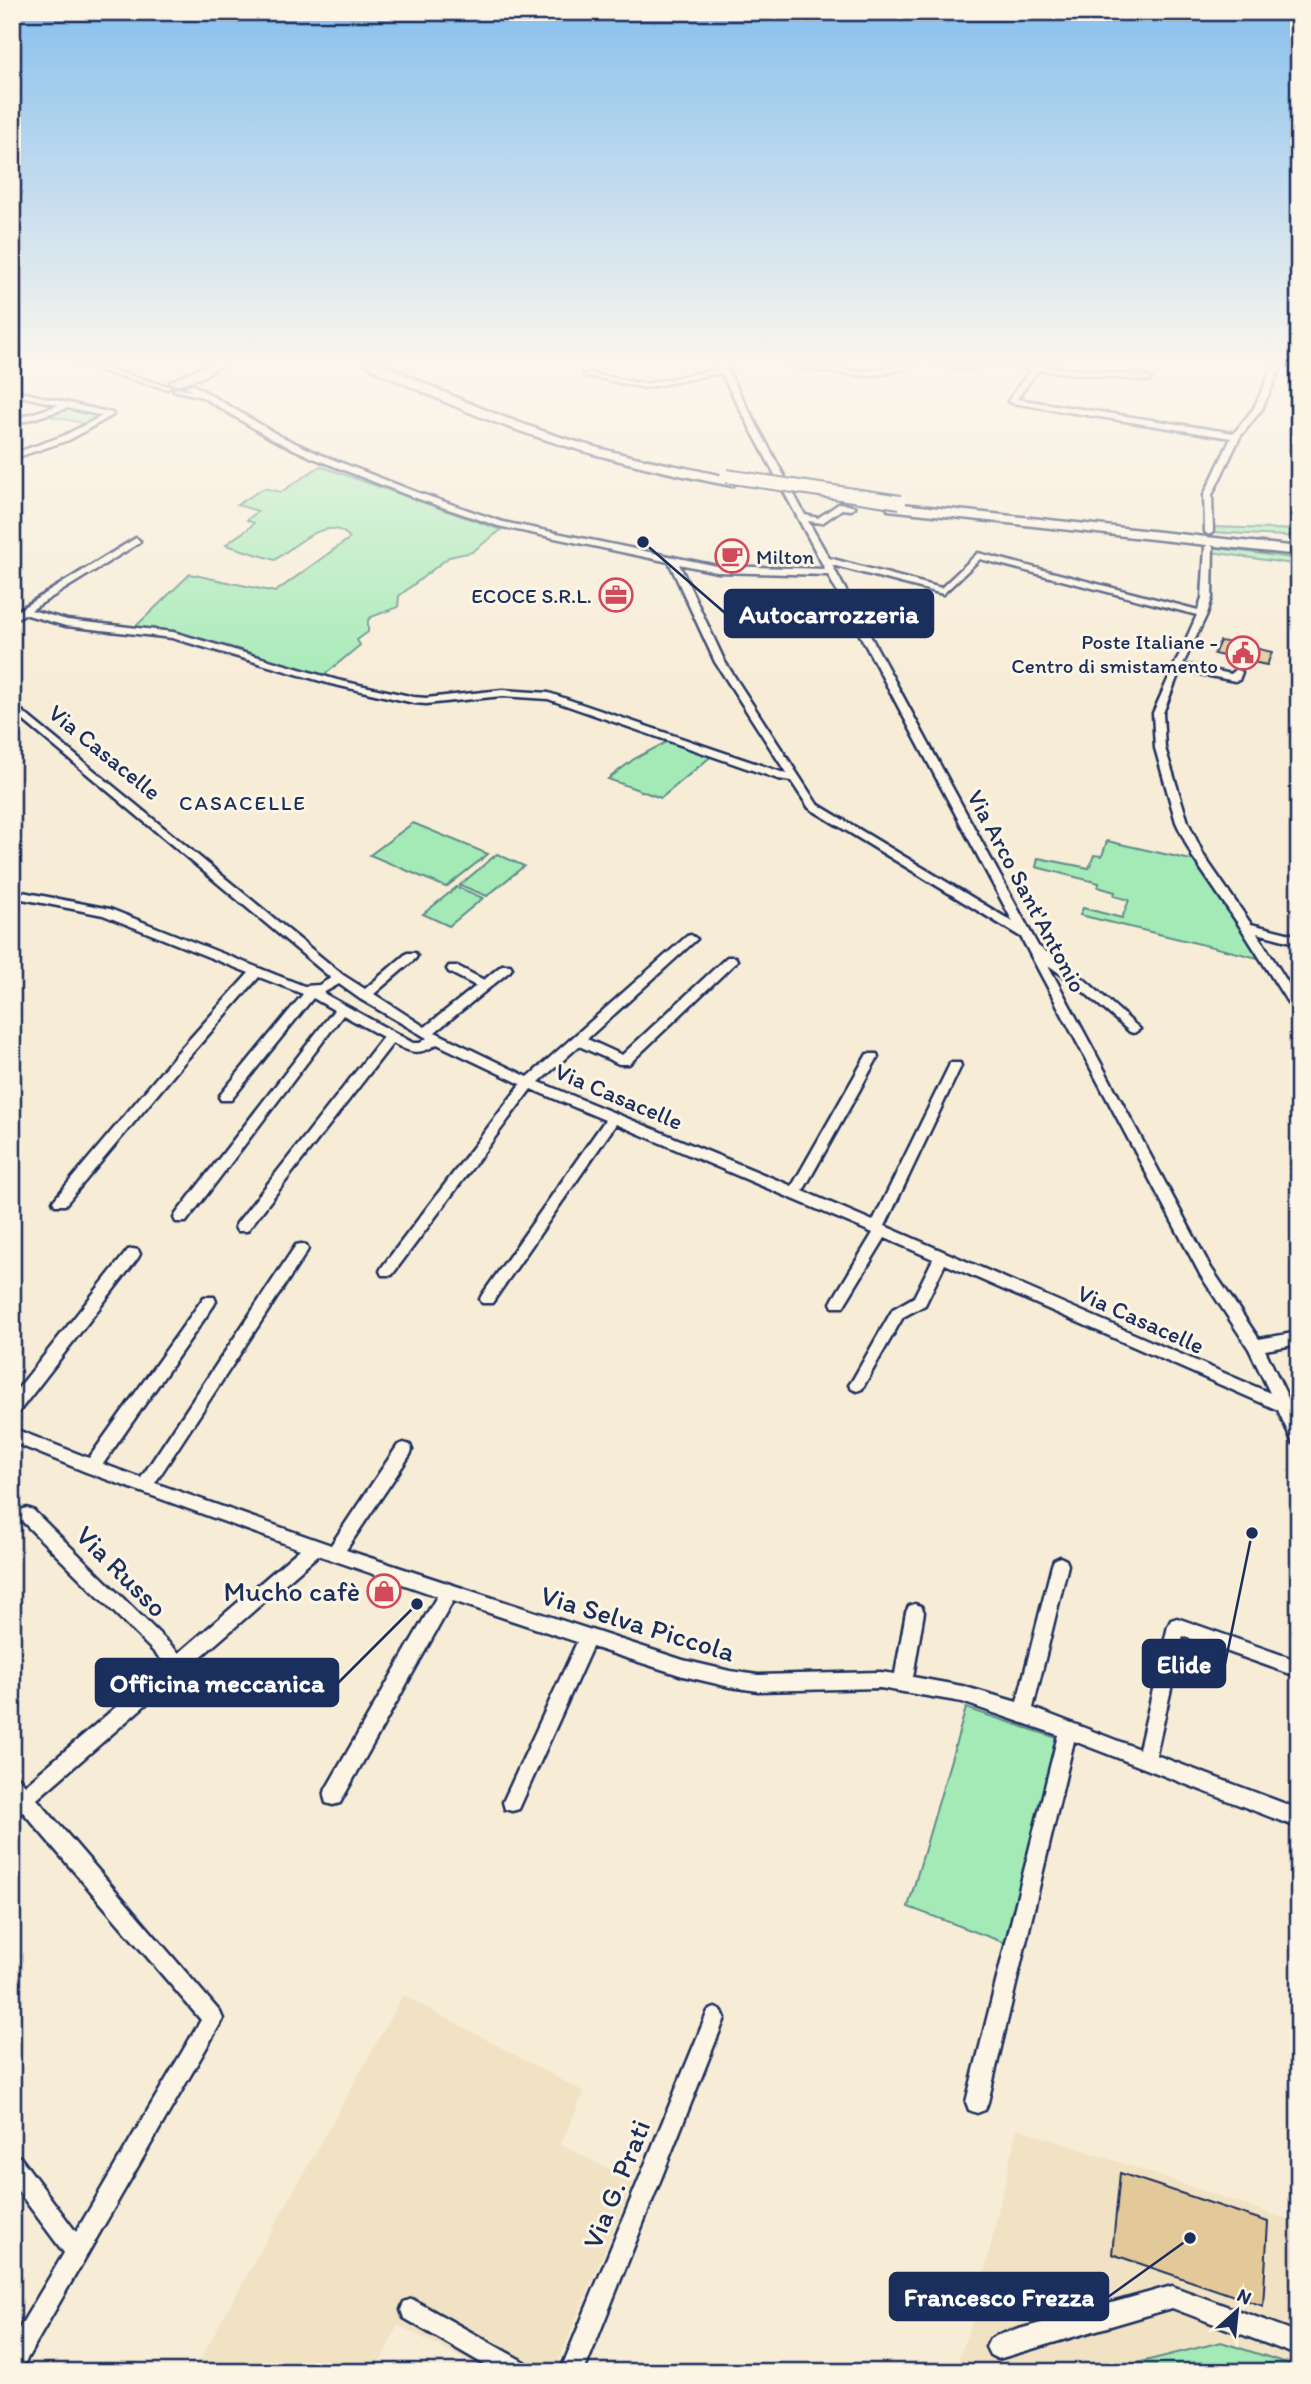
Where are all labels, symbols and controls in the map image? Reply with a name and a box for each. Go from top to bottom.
cafe icon: Milton [713,537,751,575]
place label: Milton [756,544,814,569]
office icon: ECOCE S.R.L. [597,576,635,614]
place label: ECOCE S.R.L. [471,583,592,608]
callout: Autocarrozzeria [725,590,933,637]
text: Autocarrozzeria [738,598,919,630]
place label: Poste Italiane - Centro di smistamento [1011,629,1218,678]
public building icon: Poste Italiane - Centro di smistamento [1224,634,1262,672]
street label: Via Casacelle [43,698,167,806]
street label: Via Arco Sant'Antonio [961,785,1093,997]
district label: CASACELLE [179,790,307,815]
street label: Via Casacelle [551,1056,687,1136]
street label: Via Casacelle [1073,1278,1209,1360]
street label: Via Russo [69,1518,175,1624]
shop icon: Mucho cafè [365,1572,403,1610]
place label: Mucho cafè [224,1574,360,1608]
street label: Via Selva Piccola [537,1577,740,1669]
callout: Elide [1143,1640,1225,1687]
text: Elide [1157,1648,1211,1680]
callout: Officina meccanica [96,1659,338,1706]
text: Officina meccanica [110,1667,325,1699]
street label: Via G. Prati [575,2115,657,2253]
callout: Francesco Frezza [890,2273,1108,2320]
north arrow [1202,2276,1272,2346]
text: Francesco Frezza [904,2281,1094,2313]
text: N [1234,2283,1255,2309]

